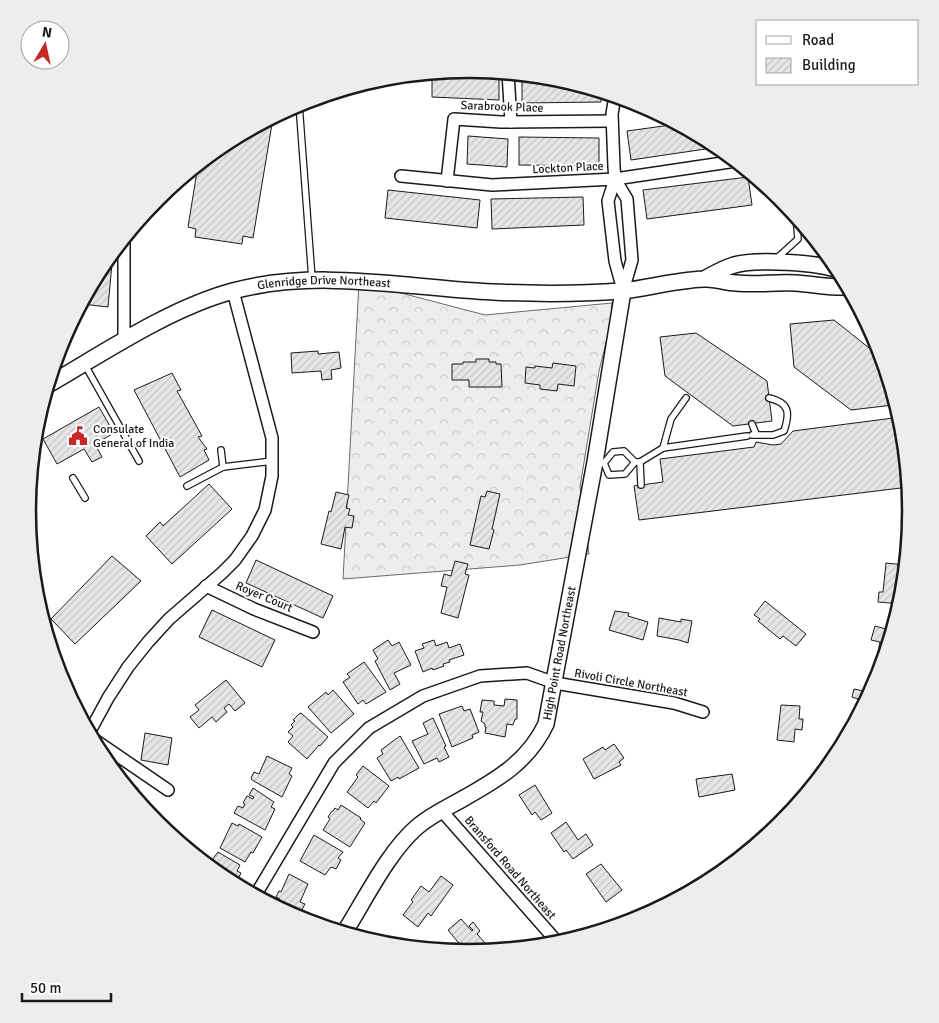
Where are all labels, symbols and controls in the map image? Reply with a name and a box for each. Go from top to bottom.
north arrow [20,20,70,70]
legend [756,20,919,85]
text: N [41,23,53,42]
text: Road [802,31,834,49]
text: Building [802,56,856,74]
street label: Sarabrook Place [460,98,544,116]
street label: Lockton Place [532,159,604,177]
street label: Glenridge Drive Northeast [256,273,391,293]
place label: Consulate General of India [93,422,174,451]
public building icon: Consulate General of India [67,425,89,447]
street label: Royer Court [233,578,295,616]
street label: High Point Road Northeast [539,585,579,722]
street label: Rivoli Circle Northeast [573,666,689,700]
street label: Bransford Road Northeast [461,813,559,923]
scale bar [22,970,111,1002]
text: 50 m [30,979,61,997]

